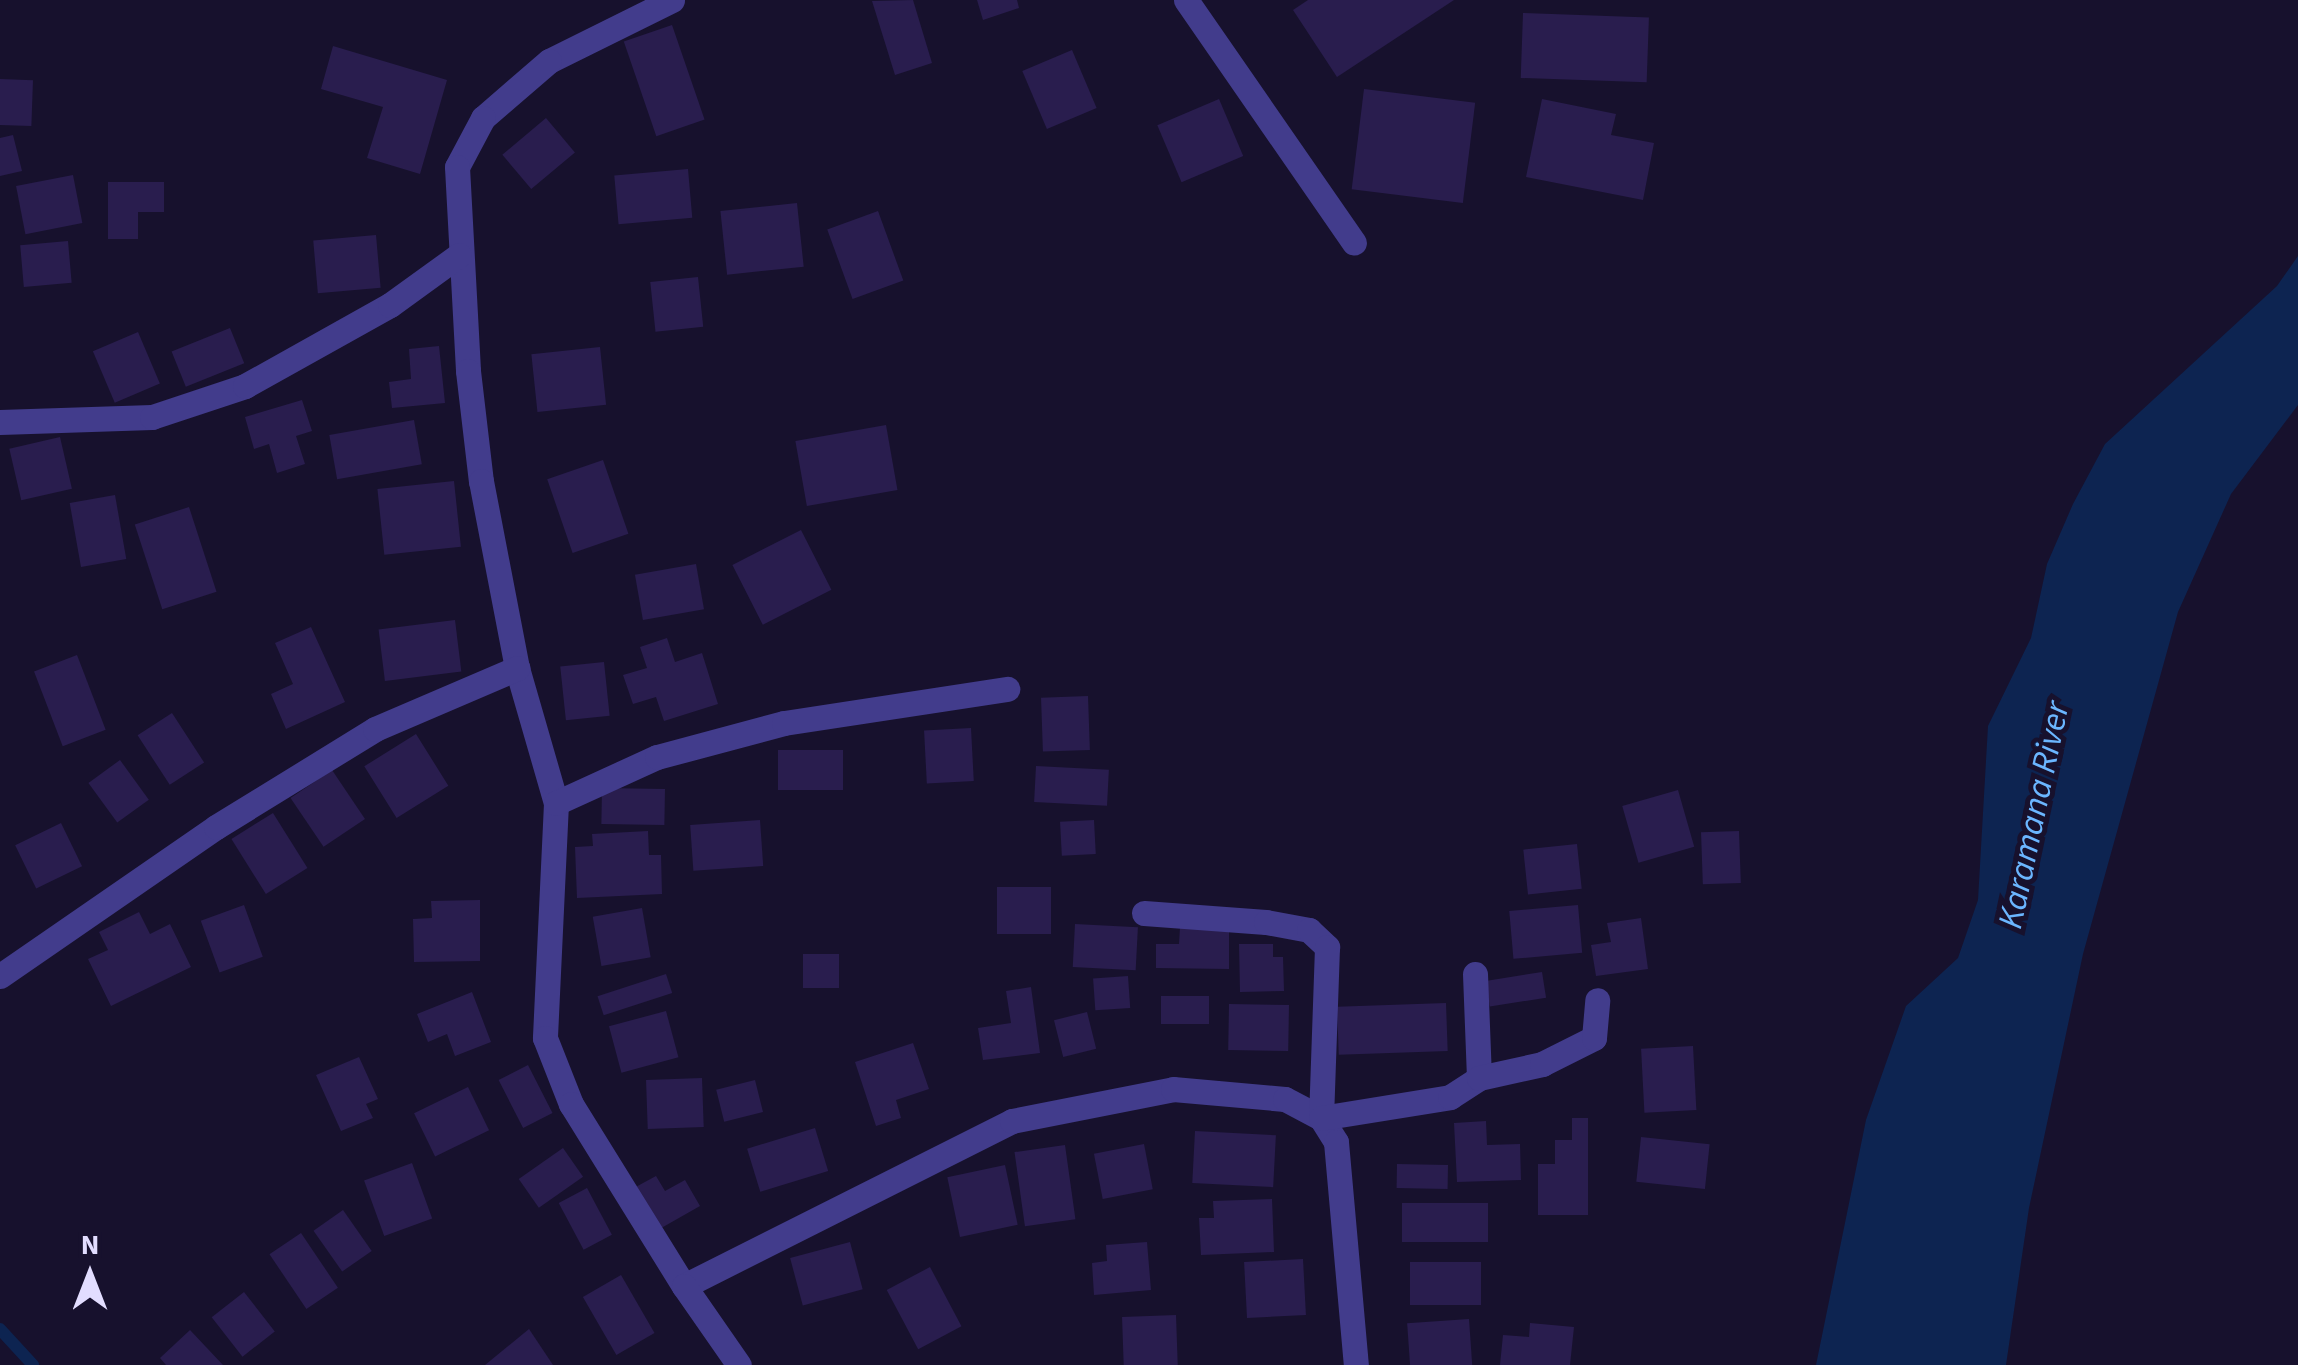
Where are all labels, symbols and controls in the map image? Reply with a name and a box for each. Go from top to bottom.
water label: Karamana River [1989,698,2079,932]
north arrow [40,1225,140,1325]
text: N [81,1225,99,1265]

